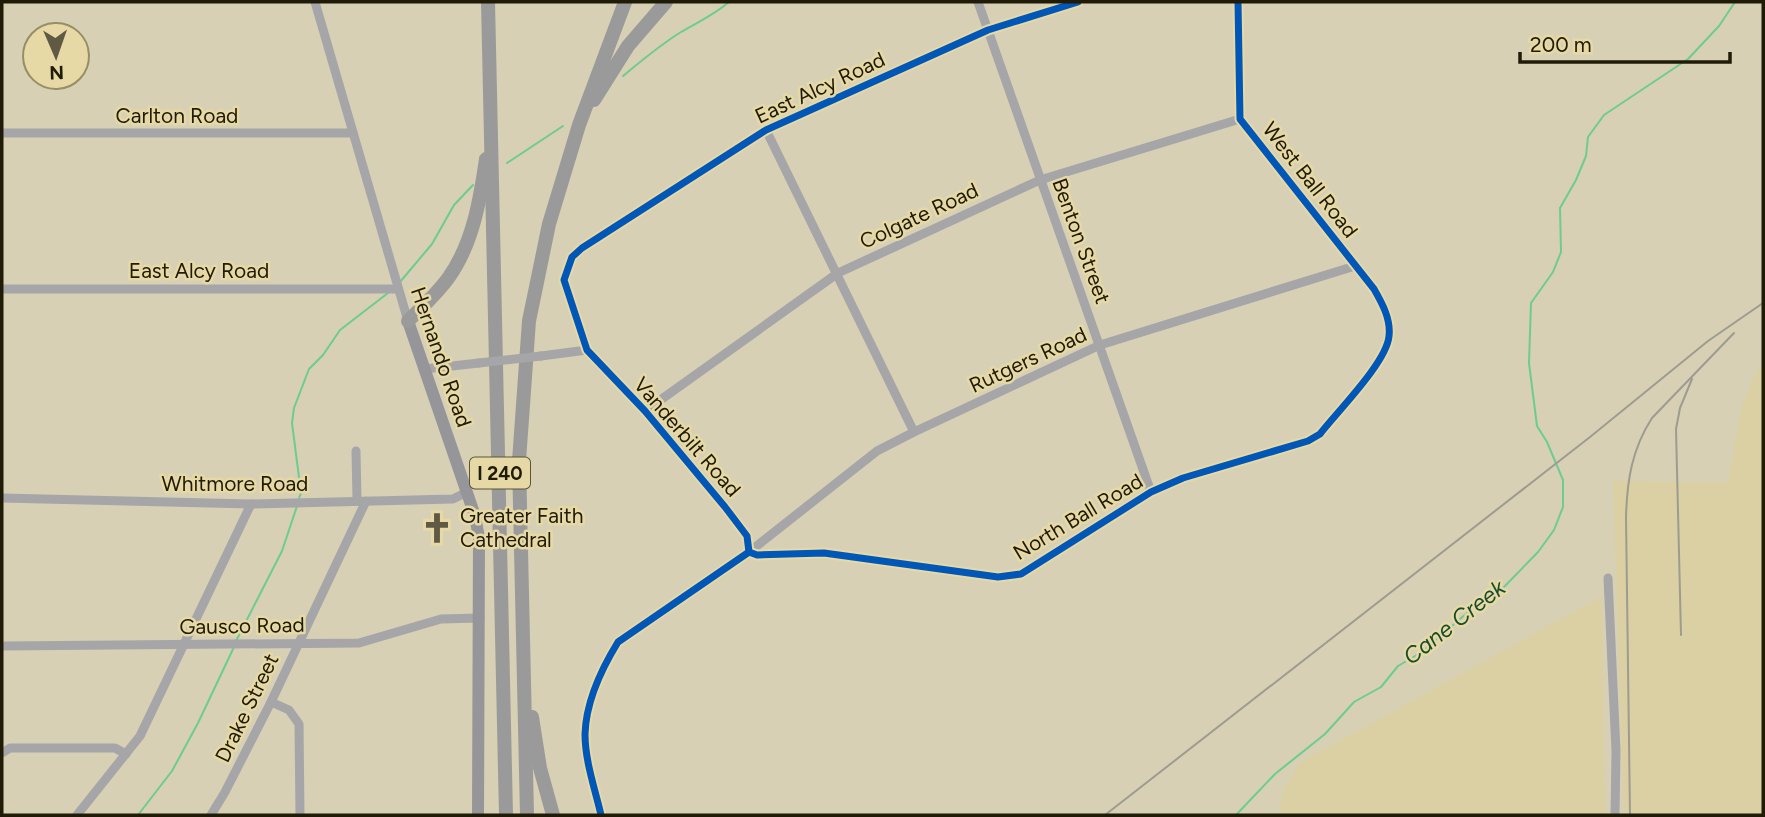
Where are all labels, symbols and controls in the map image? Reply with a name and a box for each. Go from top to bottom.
north arrow [21,21,91,91]
scale bar [1520,21,1730,65]
text: 200 m [1530,32,1592,57]
street label: East Alcy Road [751,47,889,129]
text: N [49,61,64,84]
street label: Carlton Road [116,103,238,128]
street label: West Ball Road [1257,117,1363,243]
street label: Benton Street [1047,175,1116,307]
street label: Colgate Road [856,177,982,254]
street label: East Alcy Road [129,258,269,283]
street label: Hernando Road [406,284,477,430]
street label: Rutgers Road [965,321,1091,398]
street label: Vanderbilt Road [629,372,746,502]
road number: I 240 [470,458,530,488]
street label: North Ball Road [1008,468,1147,565]
street label: Whitmore Road [162,471,308,496]
place label: Greater Faith Cathedral [460,503,583,552]
church icon: Greater Faith Cathedral [420,511,454,545]
water label: Cane Creek [1397,573,1511,671]
street label: Gausco Road [179,612,305,639]
street label: Drake Street [210,649,284,766]

